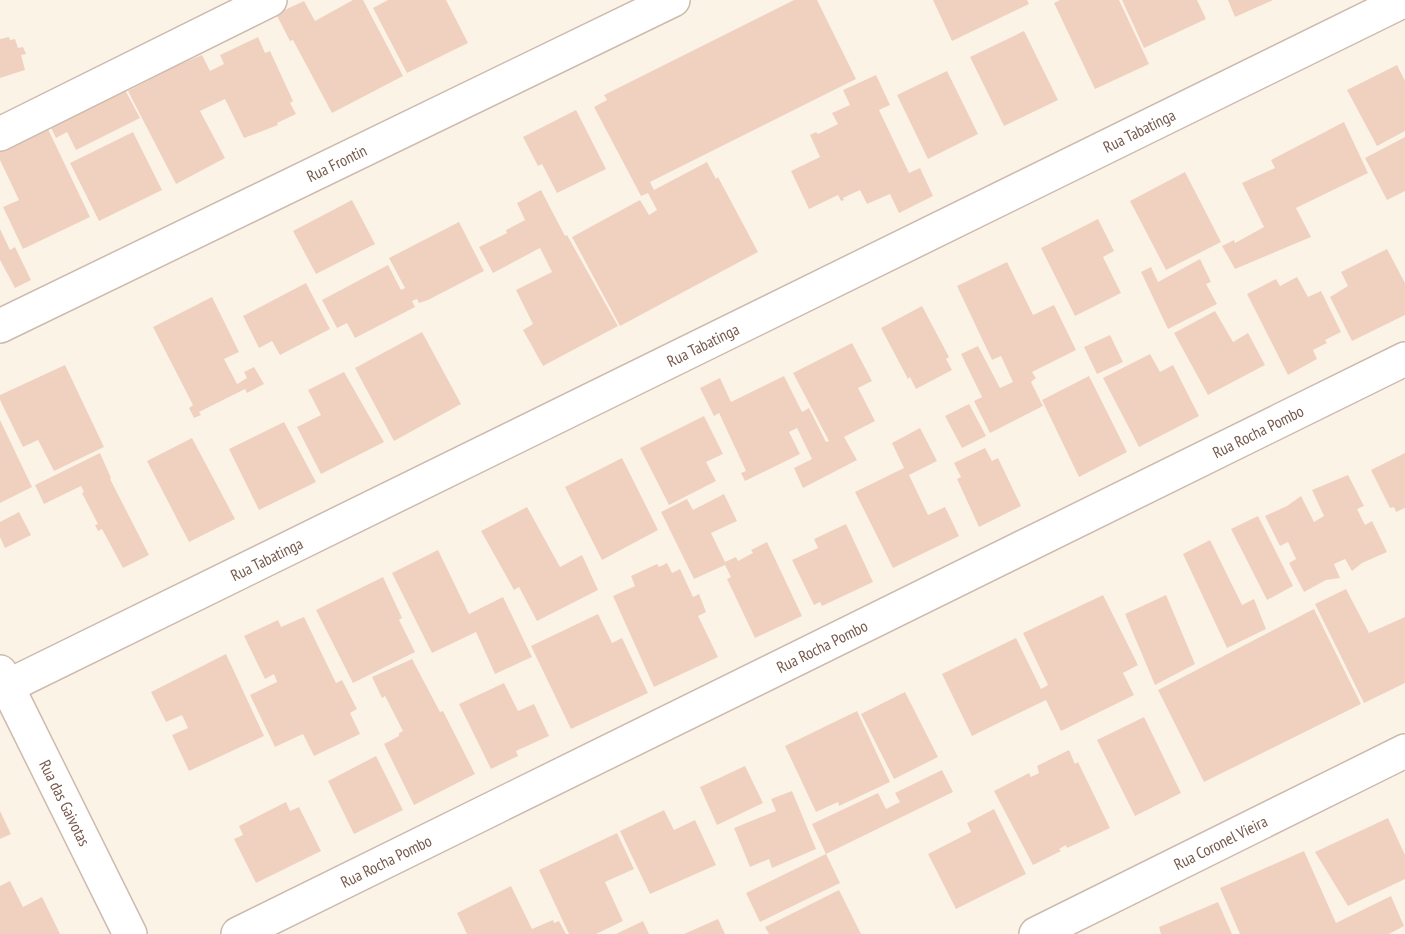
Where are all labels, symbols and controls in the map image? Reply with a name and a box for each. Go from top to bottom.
street label: Rua Tabatinga [1100,104,1178,157]
street label: Rua Frontin [303,140,370,186]
street label: Rua Tabatinga [663,319,742,371]
street label: Rua Rocha Pombo [1209,401,1307,462]
street label: Rua Tabatinga [227,533,306,585]
street label: Rua Rocha Pombo [773,615,871,677]
street label: Rua das Gaivotas [35,756,95,849]
street label: Rua Coronel Vieira [1171,811,1271,874]
street label: Rua Rocha Pombo [337,830,435,892]

